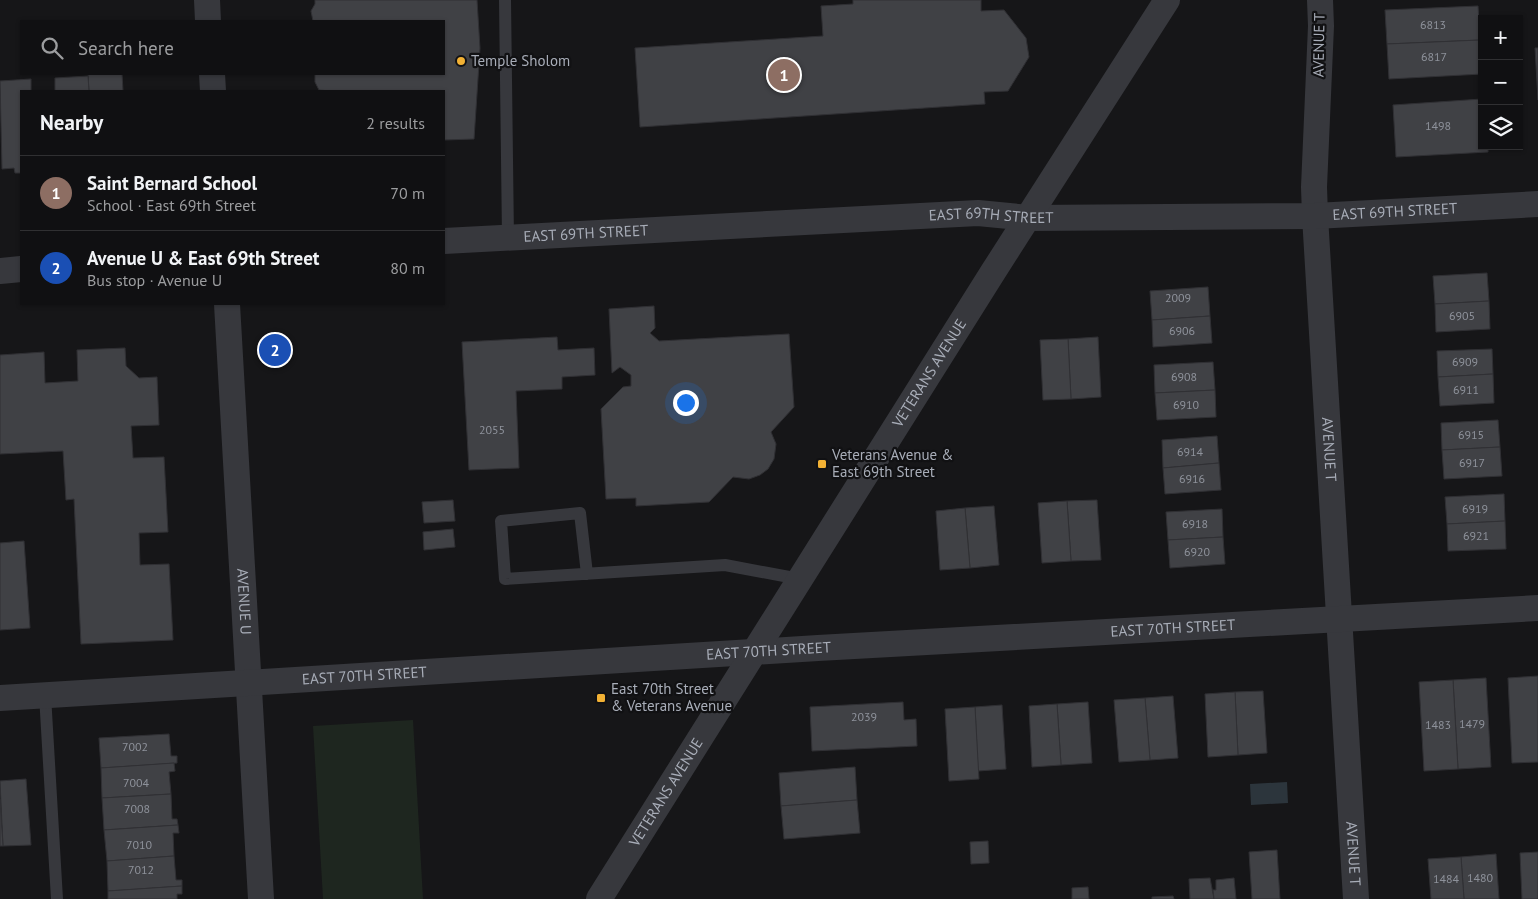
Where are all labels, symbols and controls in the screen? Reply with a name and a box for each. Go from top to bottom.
street label: AVENUE T [1308,12,1329,77]
map controls [1478,15,1523,150]
button: + [1478,15,1523,60]
house number: 6813 [1420,17,1446,32]
search box [20,20,445,75]
icon: search [38,34,66,62]
text: Search here [78,36,174,60]
house number: 6817 [1421,49,1447,64]
place label: Temple Sholom [471,51,570,70]
marker: Temple Sholom [455,55,467,67]
pin: 1 [768,56,800,94]
button: − [1478,60,1523,105]
button: layers [1478,105,1523,150]
text: Nearby [40,109,103,136]
text: 2 results [366,113,425,133]
house number: 1498 [1425,118,1451,133]
text: Saint Bernard School [87,171,257,195]
text: 1 [51,183,61,203]
text: 70 m [390,183,425,203]
text: School · East 69th Street [87,195,256,215]
street label: EAST 69TH STREET [1332,198,1458,224]
street label: EAST 69TH STREET [928,203,1054,227]
street label: EAST 69TH STREET [523,220,649,246]
text: Avenue U & East 69th Street [87,246,319,270]
text: 2 [51,258,61,278]
text: 80 m [390,258,425,278]
text: Bus stop · Avenue U [87,270,222,290]
house number: 2009 [1165,290,1191,305]
house number: 6905 [1449,308,1475,323]
street label: VETERANS AVENUE [887,315,970,432]
house number: 6906 [1169,323,1195,338]
pin: 2 [259,331,291,369]
house number: 6909 [1452,354,1478,369]
house number: 6908 [1171,369,1197,384]
house number: 6911 [1453,382,1479,397]
your location [673,390,699,416]
house number: 6910 [1173,397,1200,412]
street label: AVENUE T [1318,417,1341,483]
house number: 2055 [479,422,505,437]
house number: 6915 [1458,427,1484,442]
house number: 6914 [1177,444,1204,459]
place label: Veterans Avenue & East 69th Street [831,445,953,481]
house number: 6917 [1459,455,1485,470]
marker: Veterans Avenue & East 69th Street [816,458,828,470]
house number: 6916 [1179,471,1205,486]
house number: 6919 [1462,501,1488,516]
house number: 6918 [1182,516,1208,531]
house number: 6921 [1463,528,1489,543]
house number: 6920 [1184,544,1211,559]
street label: AVENUE U [233,568,256,635]
street label: EAST 70TH STREET [1110,615,1237,641]
street label: EAST 70TH STREET [706,637,832,664]
street label: EAST 70TH STREET [301,662,428,689]
place label: East 70th Street & Veterans Avenue [611,679,732,715]
marker: East 70th Street & Veterans Avenue [595,692,607,704]
house number: 2039 [851,709,877,724]
house number: 1479 [1459,716,1485,731]
house number: 1483 [1425,717,1451,732]
street label: VETERANS AVENUE [624,734,707,851]
house number: 7002 [122,739,148,754]
house number: 7004 [123,775,150,790]
house number: 7008 [124,801,150,816]
street label: AVENUE T [1342,821,1365,887]
house number: 7010 [126,837,153,852]
house number: 7012 [128,862,154,877]
house number: 1480 [1467,870,1494,885]
house number: 1484 [1433,871,1460,886]

